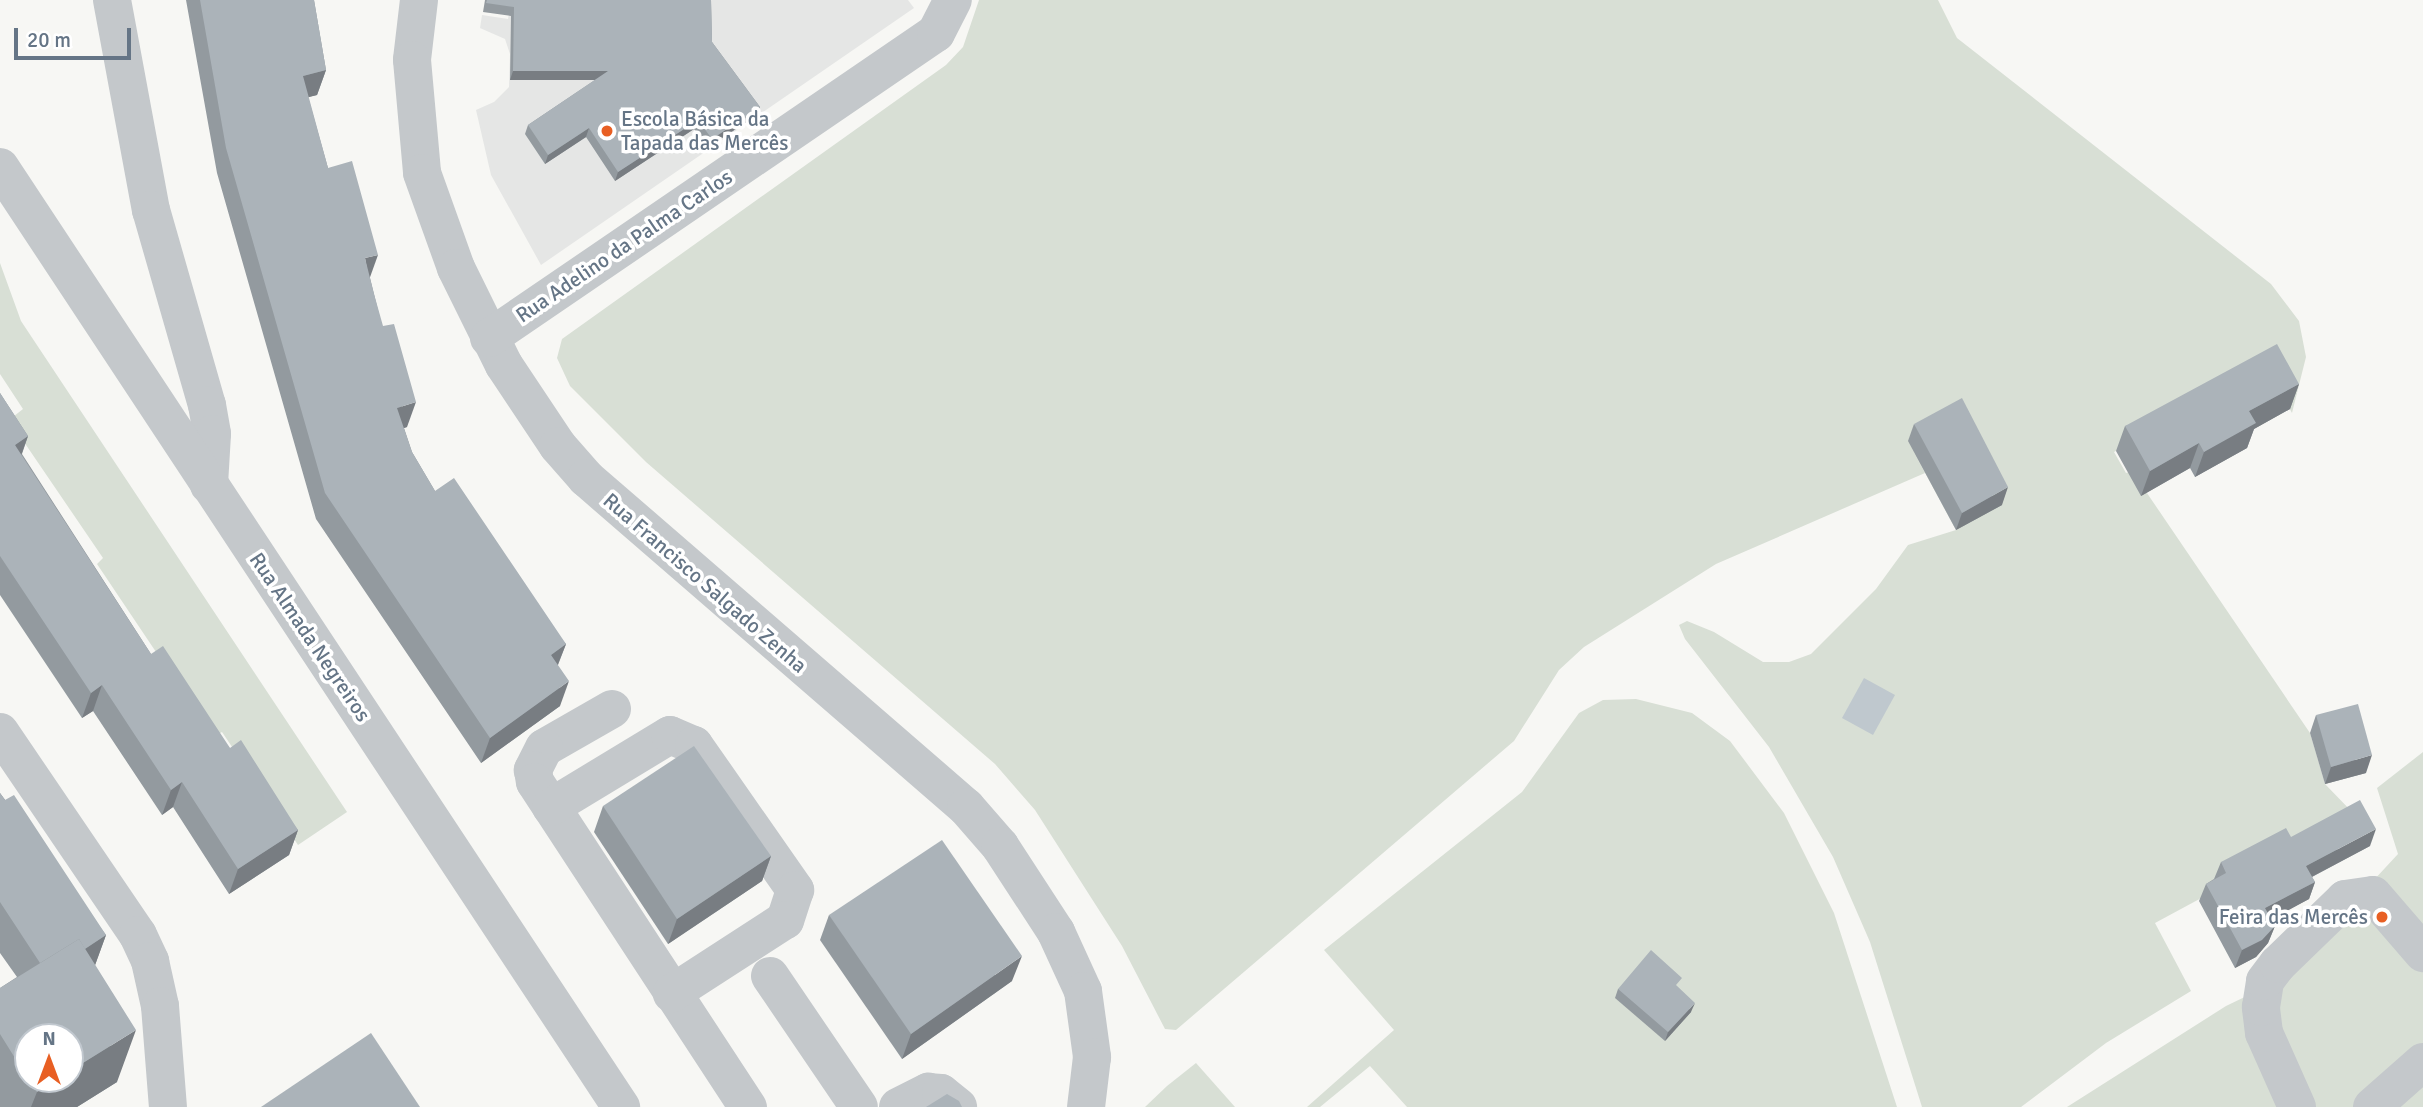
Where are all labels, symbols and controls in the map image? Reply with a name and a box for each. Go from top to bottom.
scale bar [18,14,135,58]
text: 20 m [27,27,71,53]
place label: Escola Básica da Tapada das Mercês [621,106,788,156]
marker: Escola Básica da Tapada das Mercês [599,123,615,139]
street label: Rua Adelino da Palma Carlos [511,164,737,328]
street label: Rua Francisco Salgado Zenha [598,488,812,678]
street label: Rua Almada Negreiros [244,548,376,726]
place label: Feira das Mercês [2219,904,2368,930]
marker: Feira das Mercês [2374,909,2390,925]
north arrow [14,1023,84,1093]
text: N [42,1027,56,1051]

